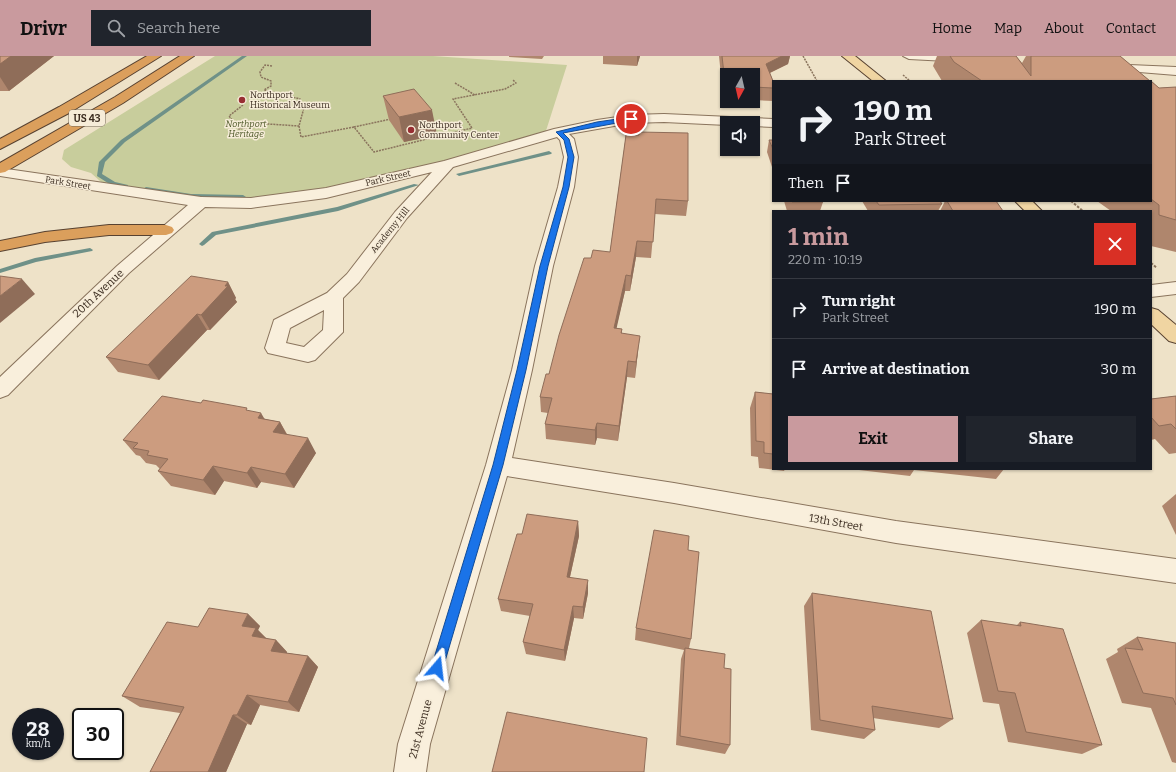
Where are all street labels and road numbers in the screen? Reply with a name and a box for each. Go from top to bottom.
road number: US 43 [69,110,105,126]
street label: Park Street [364,168,412,188]
street label: Park Street [44,174,92,192]
street label: Academy Hill [369,205,412,255]
street label: 20th Avenue [70,267,126,320]
street label: 13th Street [808,511,864,534]
street label: 21st Avenue [406,698,435,760]

